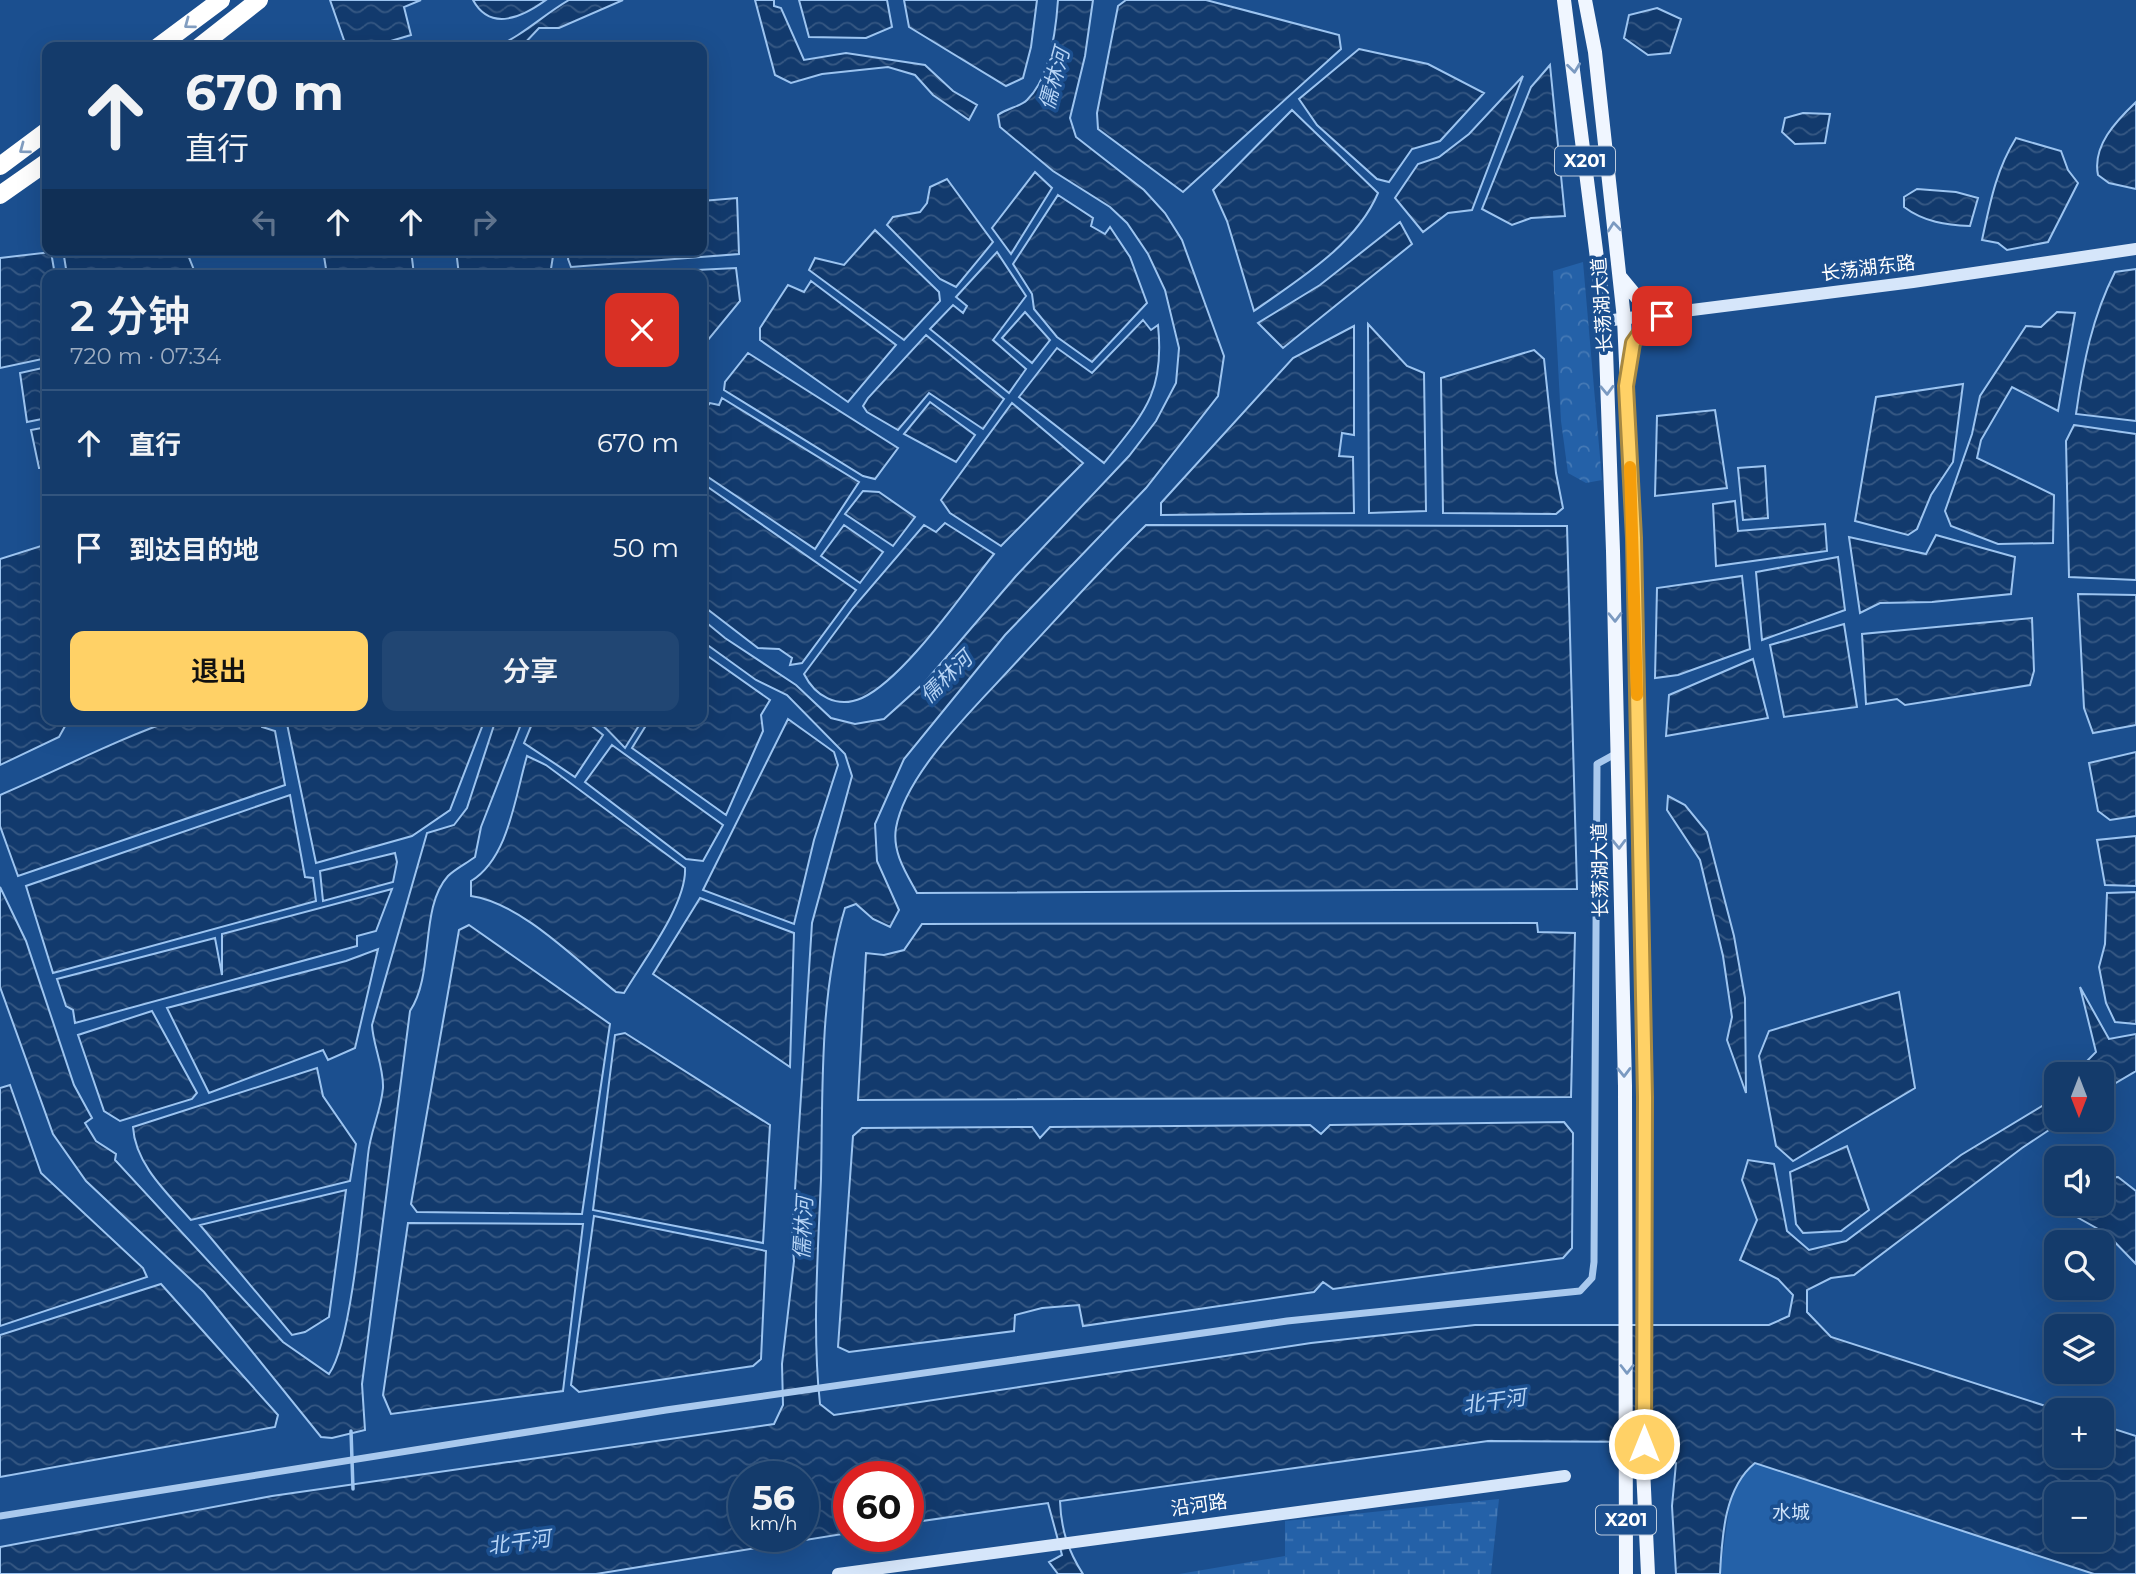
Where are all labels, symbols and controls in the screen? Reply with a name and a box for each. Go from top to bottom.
one-way arrow [185,15,197,28]
water label: 儒林河 [1034,41,1075,113]
one-way arrow [1566,62,1581,73]
text: 670 m [185,63,344,122]
icon: ahead [70,70,161,161]
text: 直行 [185,129,249,168]
one-way arrow [19,140,32,153]
road number: X201 [1555,146,1615,176]
icon: left [246,203,284,241]
icon: ahead [319,203,357,241]
icon: ahead [392,203,430,241]
icon: right [465,203,503,241]
one-way arrow [1607,221,1622,232]
street label: 长荡湖东路 [1819,251,1917,285]
street label: 长荡湖大道 [1587,257,1617,353]
pin [1632,286,1692,346]
text: 2 分钟 [70,290,190,342]
button: close [605,293,679,367]
icon: arrive [1643,297,1681,335]
text: 720 m · 07:34 [70,342,221,370]
one-way arrow [1600,384,1615,395]
icon: ahead [70,424,108,462]
text: 670 m [597,427,679,459]
text: 直行 [129,429,181,461]
icon: arrive [70,529,108,567]
text: 50 m [613,532,679,564]
text: 到达目的地 [129,534,259,566]
one-way arrow [1607,612,1622,623]
button: 退出 [70,631,368,711]
button: 分享 [382,631,679,711]
water label: 儒林河 [915,643,980,708]
street label: 长荡湖大道 [1588,822,1612,918]
one-way arrow [1611,839,1626,850]
north arrow [2044,1062,2114,1132]
map controls [2044,1062,2114,1552]
one-way arrow [1617,1067,1632,1078]
button: sound [2044,1146,2114,1216]
water label: 儒林河 [789,1192,817,1260]
button: search [2044,1230,2114,1300]
button: layers [2044,1314,2114,1384]
one-way arrow [1619,1365,1635,1375]
water label: 北干河 [1461,1384,1531,1418]
button: + [2044,1398,2114,1468]
position arrow [1607,1407,1681,1481]
speed limit sign: 60 [833,1461,924,1552]
text: 56 [752,1476,795,1519]
button: − [2044,1482,2114,1552]
street label: 沿河路 [1169,1490,1229,1520]
park label: 水城 [1772,1501,1810,1524]
road number: X201 [1596,1506,1656,1534]
text: km/h [749,1513,798,1535]
water label: 北干河 [486,1525,556,1559]

